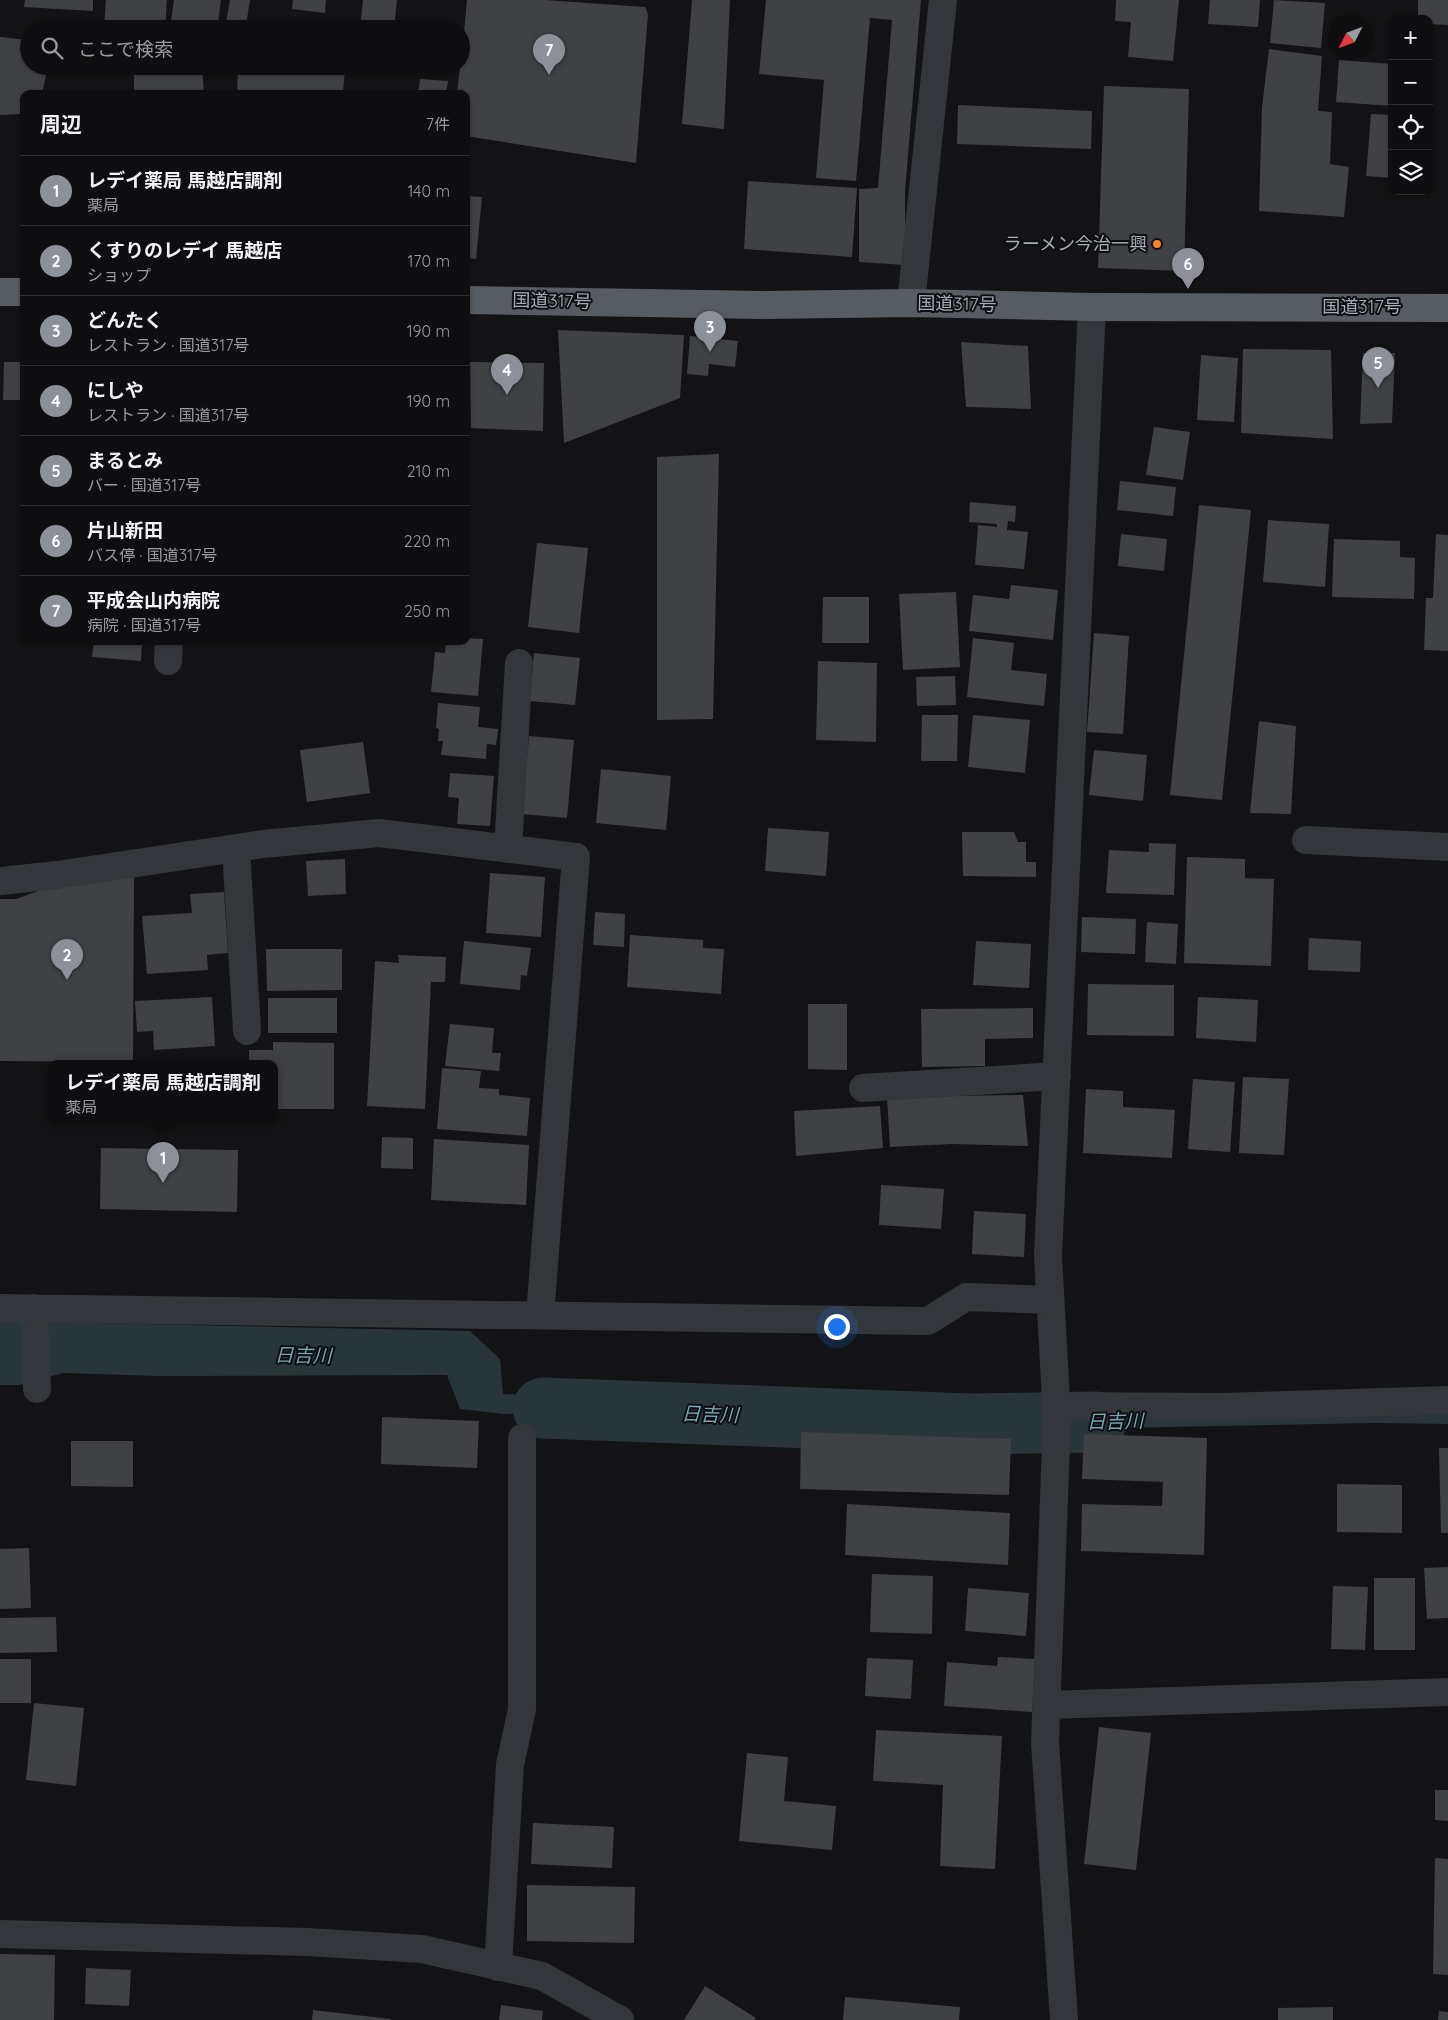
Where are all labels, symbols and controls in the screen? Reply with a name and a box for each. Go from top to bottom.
north arrow [1328,15,1373,60]
map controls [1388,15,1433,195]
button: + [1388,15,1433,60]
search box [20,20,470,75]
icon: search [38,34,66,62]
pin: 7 [533,34,565,75]
text: ここで検索 [78,37,173,61]
button: − [1388,60,1433,105]
button: locate [1388,105,1433,150]
text: 周辺 [40,111,82,137]
text: 7件 [426,114,450,134]
button: layers [1388,150,1433,195]
text: レデイ薬局 馬越店調剤 [87,168,282,192]
text: 1 [53,181,59,201]
text: 140 m [407,181,450,201]
text: 薬局 [87,195,119,215]
place label: ラーメン今治一興 [1004,232,1147,255]
text: くすりのレデイ 馬越店 [87,238,282,262]
marker: ラーメン今治一興 [1151,238,1163,250]
pin: 6 [1172,248,1204,289]
text: 2 [51,251,61,271]
text: 170 m [407,251,450,271]
text: ショップ [87,265,151,285]
street label: 国道317号 [512,288,592,313]
street label: 国道317号 [917,291,997,316]
street label: 国道317号 [1322,295,1402,318]
text: どんたく [87,308,163,332]
pin: 3 [694,311,726,352]
text: 3 [52,321,60,341]
text: 190 m [407,321,450,341]
text: レストラン · 国道317号 [87,335,249,355]
pin: 5 [1362,347,1394,388]
pin: 4 [491,354,523,395]
text: にしや [87,378,144,402]
text: 4 [51,391,61,411]
text: 190 m [407,391,450,411]
text: レストラン · 国道317号 [87,405,249,425]
text: まるとみ [87,448,163,472]
text: 5 [51,461,61,481]
text: 210 m [407,461,450,481]
text: バー · 国道317号 [87,475,201,495]
text: 片山新田 [87,518,163,542]
text: 6 [52,531,60,551]
text: 220 m [404,531,450,551]
text: バス停 · 国道317号 [87,545,217,565]
text: 平成会山内病院 [87,588,220,612]
text: 7 [52,601,60,621]
text: 250 m [404,601,450,621]
text: 病院 · 国道317号 [87,615,201,635]
pin: 2 [51,939,83,980]
popup [48,1060,278,1125]
text: レデイ薬局 馬越店調剤 [65,1070,261,1094]
text: 薬局 [65,1097,97,1117]
pin: 1 [147,1142,179,1183]
your location [824,1314,850,1340]
water label: 日吉川 [274,1343,334,1368]
water label: 日吉川 [681,1401,741,1427]
water label: 日吉川 [1086,1408,1146,1433]

